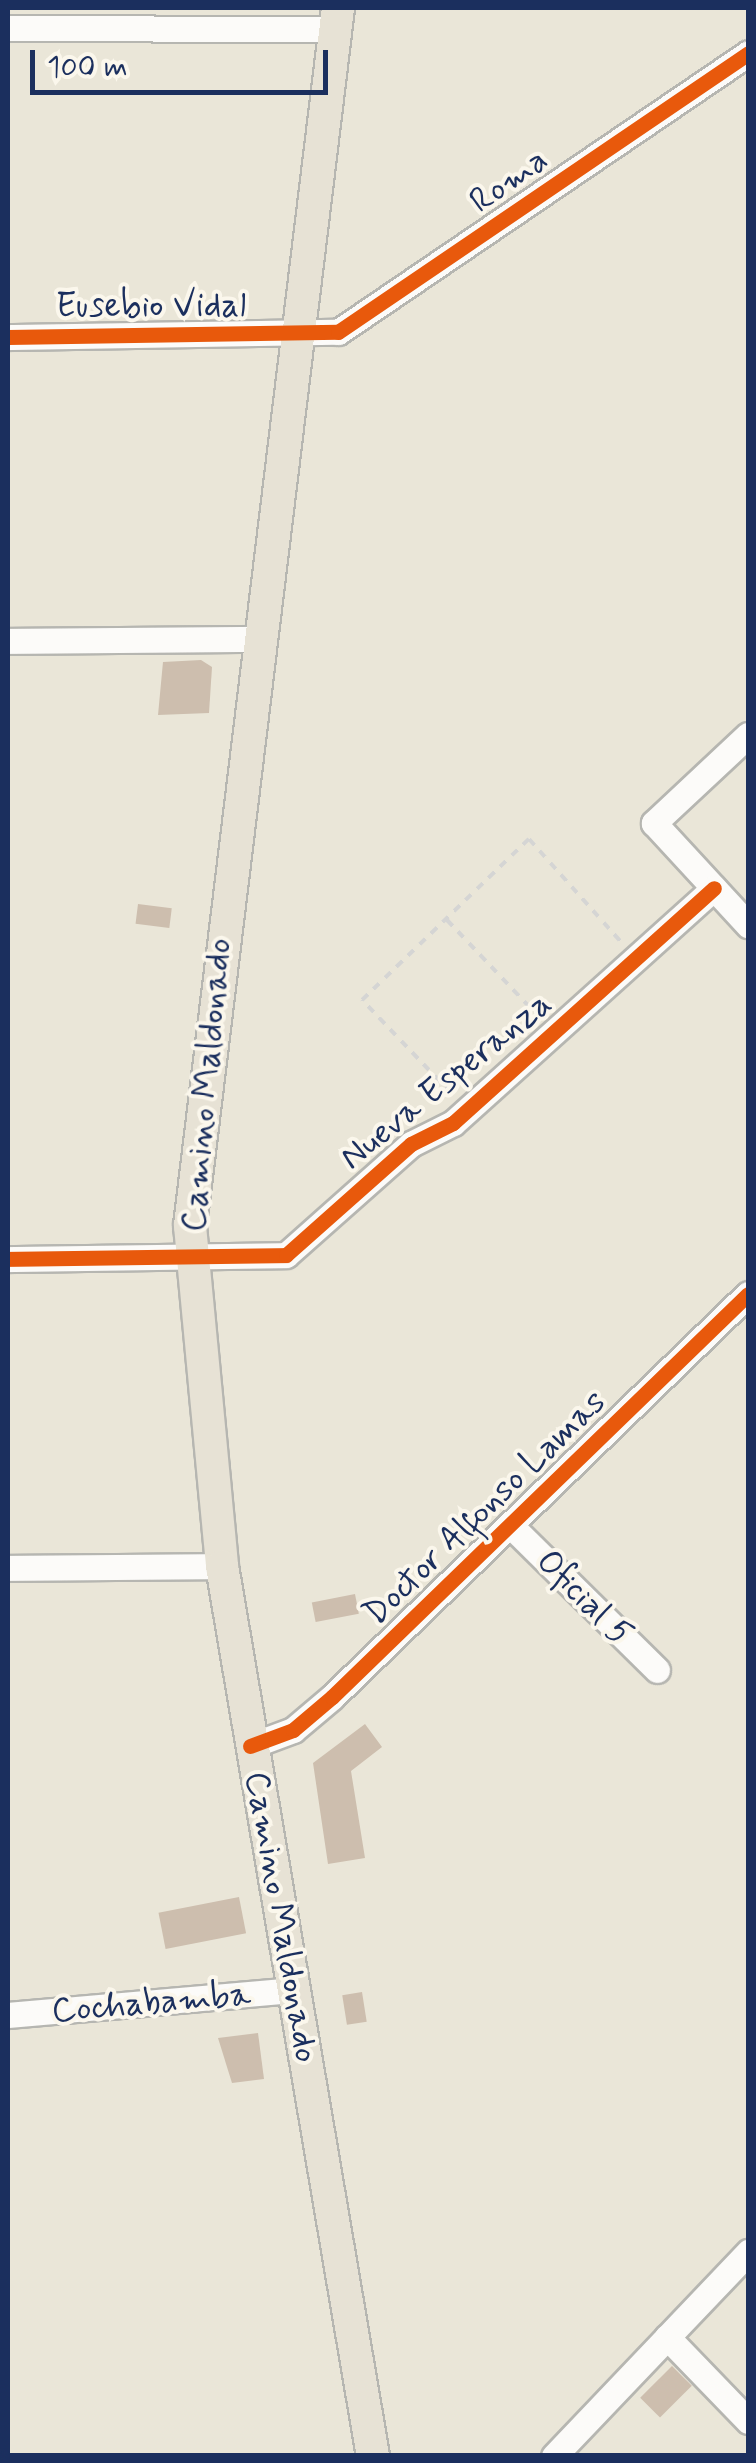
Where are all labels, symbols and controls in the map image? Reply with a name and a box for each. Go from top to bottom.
scale bar [35,30,332,92]
text: 100 m [47,48,128,87]
street label: Roma [462,139,556,223]
street label: Eusebio Vidal [56,285,246,327]
street label: Camino Maldonado [173,936,241,1234]
street label: Nueva Esperanza [332,983,560,1179]
street label: Doctor Alfonso Lamas [354,1381,616,1635]
street label: Oficial 5 [527,1541,641,1655]
street label: Camino Maldonado [235,1768,327,2066]
street label: Cochabamba [50,1973,252,2033]

